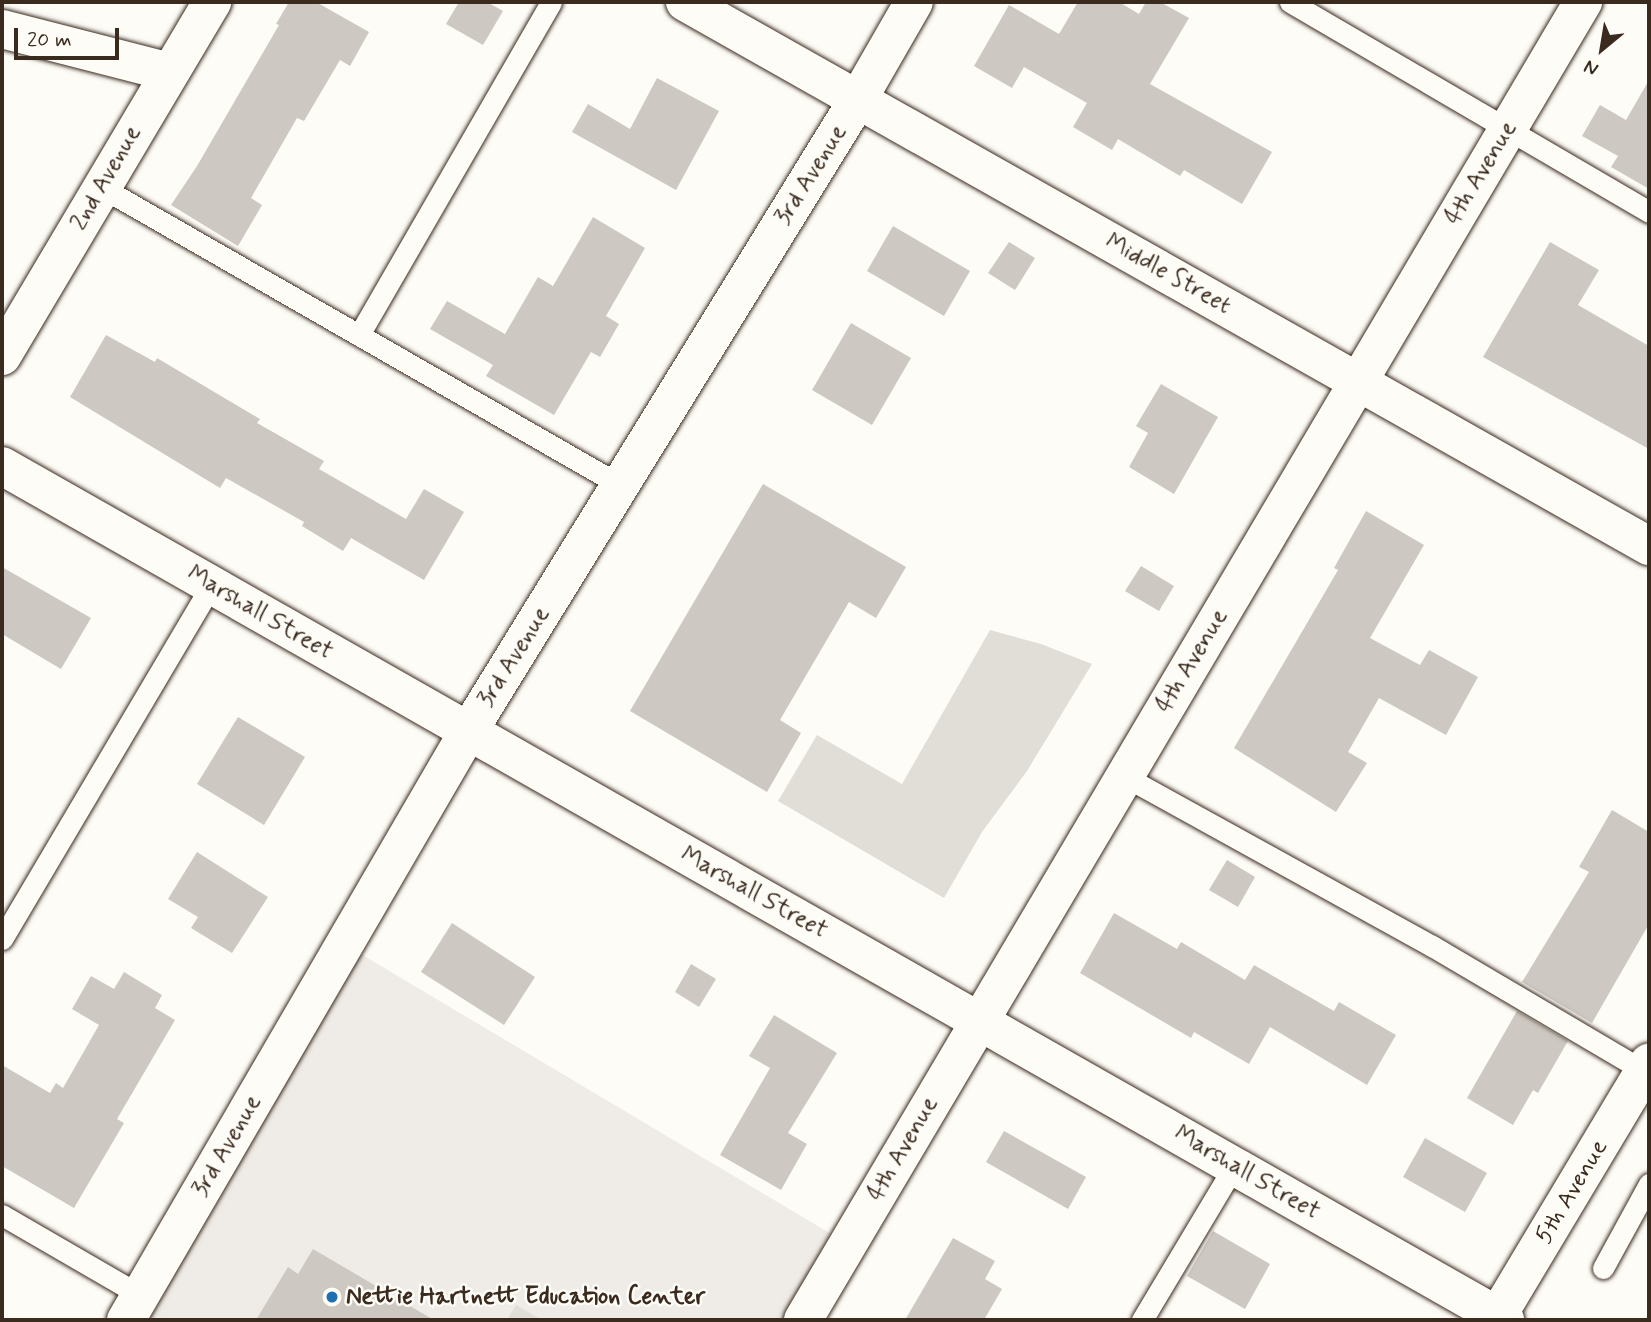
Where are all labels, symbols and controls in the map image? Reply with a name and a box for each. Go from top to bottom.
scale bar [18,14,122,58]
north arrow [1567,14,1637,84]
text: 20 m [27,26,72,54]
text: N [1580,54,1603,82]
street label: 4th Avenue [1439,116,1523,230]
street label: 3rd Avenue [769,119,853,231]
street label: 2nd Avenue [64,120,148,236]
street label: Middle Street [1098,227,1238,321]
street label: Marshall Street [182,560,338,666]
street label: 3rd Avenue [472,601,556,713]
street label: 4th Avenue [1150,604,1234,718]
street label: Marshall Street [676,841,832,945]
street label: 3rd Avenue [186,1089,268,1203]
street label: 4th Avenue [862,1092,944,1206]
street label: Marshall Street [1169,1120,1325,1226]
street label: 5th Avenue [1530,1135,1614,1249]
place label: Nettie Hartnett Education Center [346,1283,699,1311]
marker: Nettie Hartnett Education Center [324,1289,340,1305]

